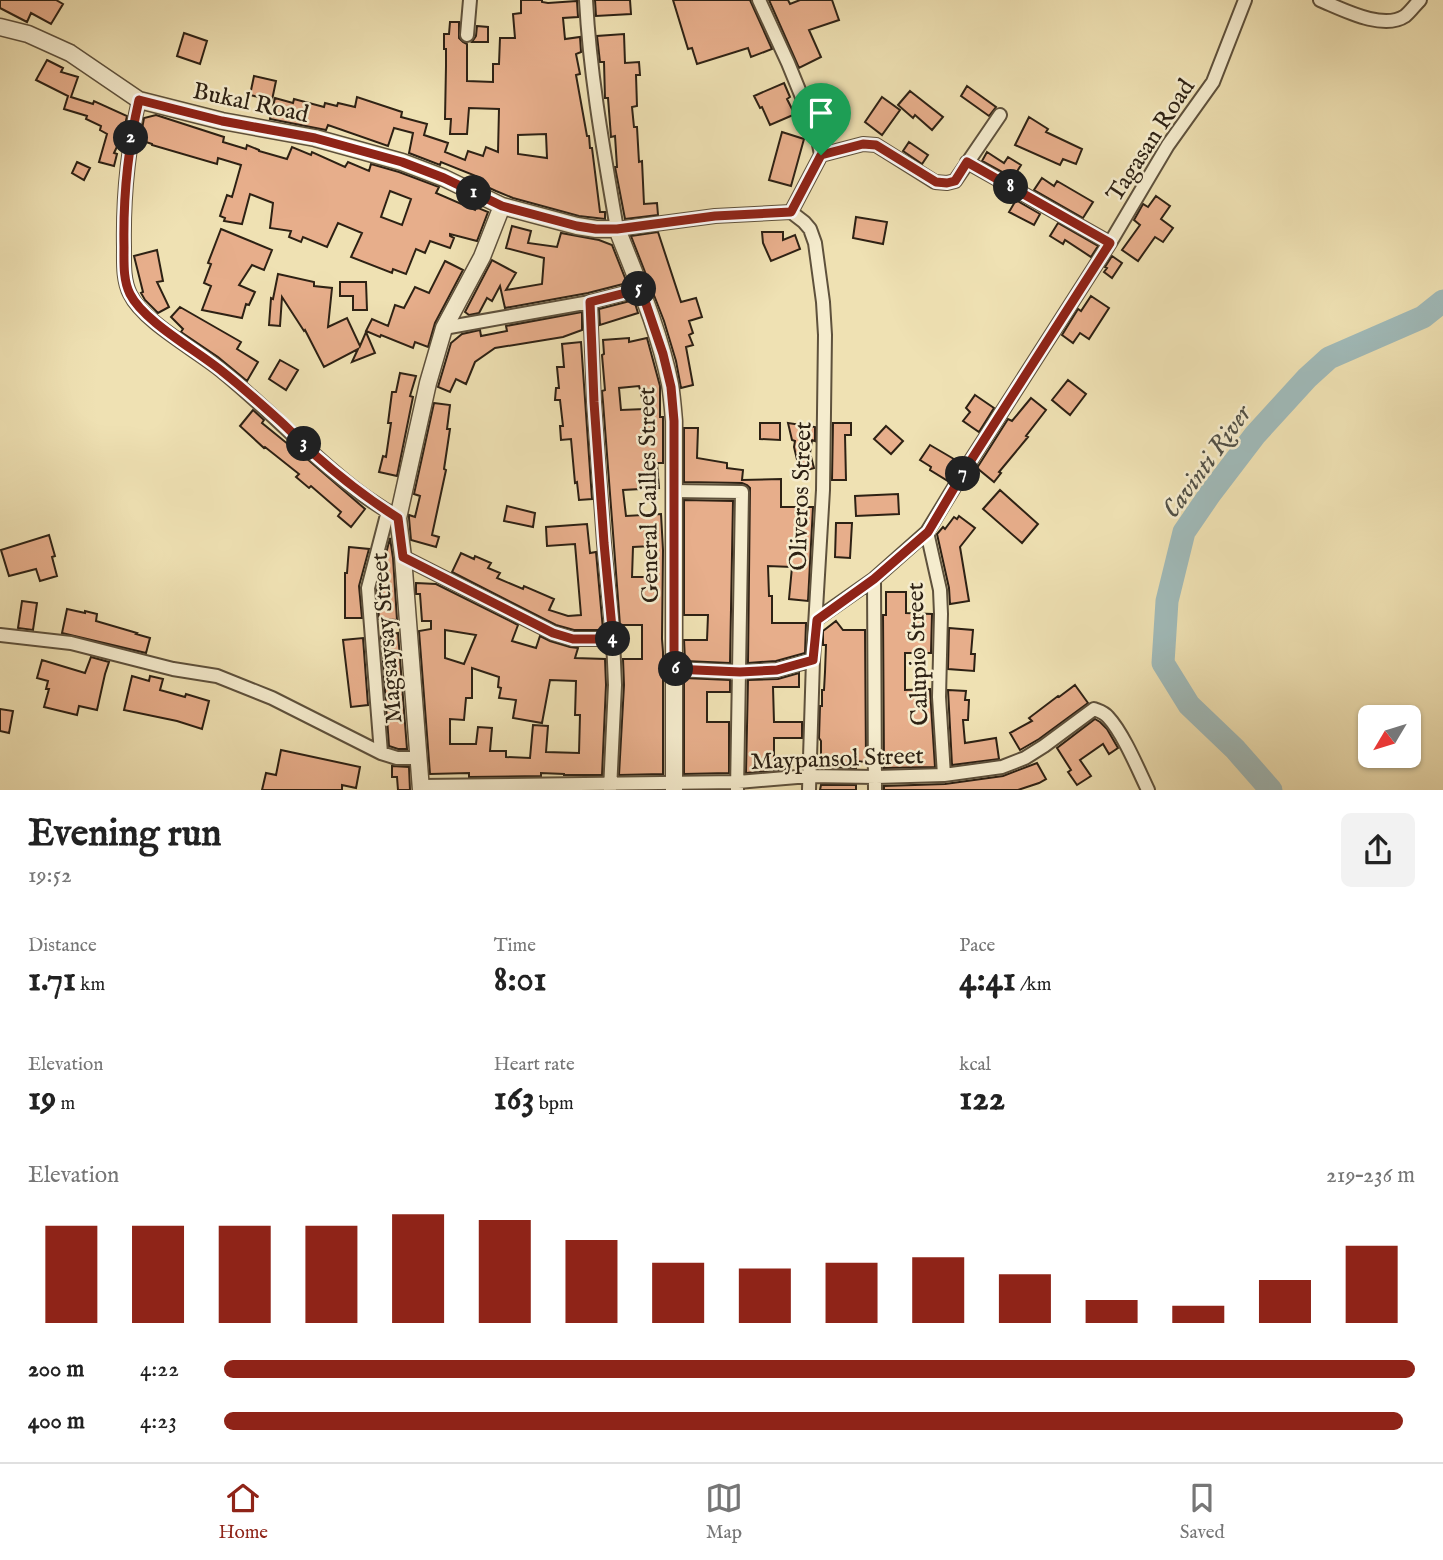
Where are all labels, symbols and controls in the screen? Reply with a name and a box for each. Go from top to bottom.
street label: Tagasan Road [1100,73,1203,208]
street label: Bukal Road [190,76,312,131]
pin [791,83,851,155]
icon: arrive [802,94,840,132]
pin: 2 [114,120,148,156]
text: 2 [126,125,135,149]
pin: 8 [993,170,1028,204]
text: 8 [1007,174,1014,198]
pin: 1 [456,176,491,210]
text: 1 [470,180,477,204]
pin: 5 [622,272,656,306]
text: 5 [635,276,642,300]
street label: General Cailles Street [632,387,667,603]
water label: Cavinti River [1155,398,1260,525]
street label: Oliveros Street [783,421,820,571]
pin: 3 [286,426,322,462]
text: 3 [300,431,307,455]
pin: 7 [946,456,981,491]
text: 7 [958,461,967,485]
street label: Magsaysay Street [365,551,410,725]
street label: Calupio Street [901,582,936,726]
pin: 4 [596,622,630,656]
text: 4 [608,626,617,650]
pin: 6 [658,652,694,686]
text: 6 [671,656,680,680]
north arrow [1358,705,1421,768]
map controls [1358,705,1421,768]
street label: Maypansol Street [750,741,924,778]
text: Evening run [28,811,222,859]
button: share [1341,813,1415,887]
text: 19:52 [28,861,72,890]
text: Distance [28,934,97,958]
text: Time [494,934,536,958]
text: Pace [959,934,995,958]
text: 1.71 [28,958,76,1003]
text: 8:01 [494,958,547,1003]
text: 4:41 [959,958,1016,1003]
text: km [76,973,105,997]
text: /km [1016,973,1051,997]
text: Elevation [28,1053,103,1077]
text: Heart rate [494,1053,575,1077]
text: kcal [959,1053,991,1077]
text: 19 [28,1077,56,1122]
text: 163 [494,1077,535,1122]
text: 122 [959,1077,1005,1122]
text: m [56,1092,75,1116]
text: bpm [535,1092,574,1116]
text: Elevation [28,1161,119,1190]
text: 219–236 m [1326,1161,1415,1190]
text: 200 m [28,1355,84,1384]
text: 4:22 [140,1355,179,1384]
text: 400 m [28,1407,85,1436]
text: 4:23 [140,1407,177,1436]
tab: Home [218,1479,268,1545]
tab: Map [705,1479,743,1545]
tab: Saved [1180,1479,1225,1545]

